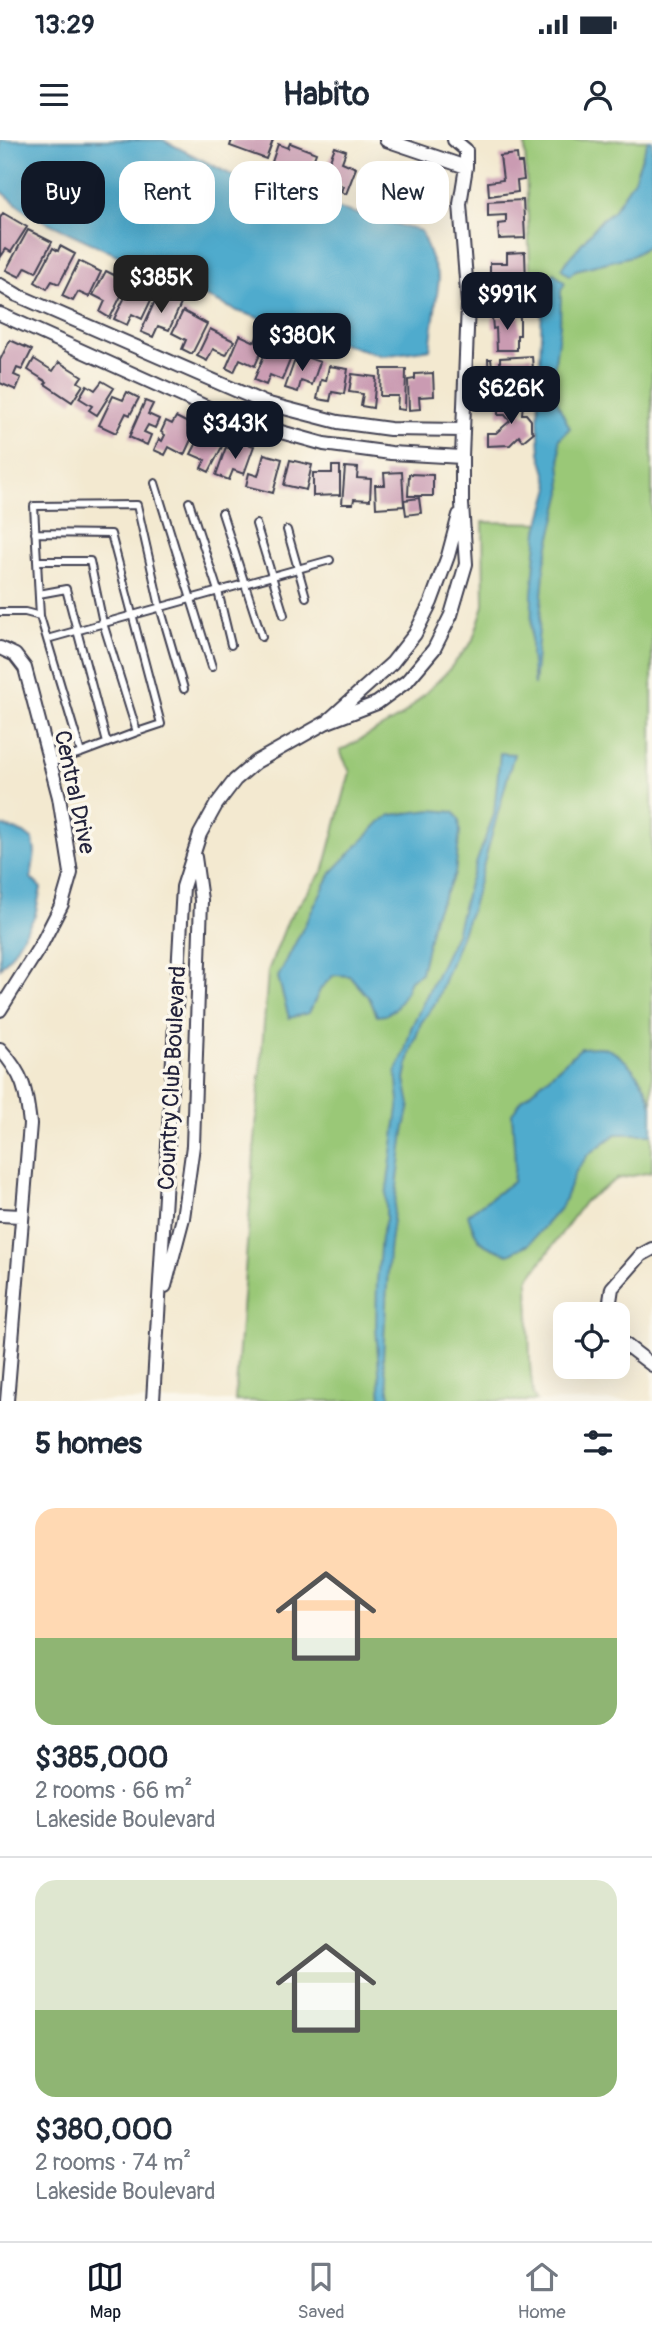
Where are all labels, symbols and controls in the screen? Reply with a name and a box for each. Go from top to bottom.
text: 13:29 [35,9,95,41]
text: Habito [283,75,369,115]
icon: menu [35,76,73,114]
icon: person [579,76,617,114]
chip: Buy [21,161,105,224]
chip: Rent [119,161,215,224]
chip: Filters [229,161,342,224]
chip: New [356,161,449,224]
pin: $385K [112,256,210,315]
text: $385K [129,263,193,292]
pin: $991K [458,272,556,332]
text: $991K [477,280,537,309]
pin: $380K [253,314,351,373]
text: $380K [269,321,335,350]
pin: $626K [462,366,560,426]
text: $626K [478,374,544,403]
pin: $343K [186,402,284,461]
text: $343K [202,409,268,438]
street label: Central Drive [48,728,102,857]
street label: Country Club Boulevard [152,965,192,1191]
map controls [553,1302,630,1379]
button: locate [553,1302,630,1379]
icon: filters [579,1424,617,1462]
text: 5 homes [35,1425,142,1462]
icon: home [263,1553,389,1679]
text: $385,000 [35,1739,168,1776]
text: 2 rooms · 66 m² [35,1776,192,1805]
text: Lakeside Boulevard [35,1805,216,1834]
icon: home [263,1925,389,2051]
text: $380,000 [35,2111,173,2148]
text: 2 rooms · 74 m² [35,2148,191,2177]
text: Lakeside Boulevard [35,2177,216,2206]
tab: Map [86,2258,124,2324]
tab: Saved [297,2258,345,2324]
tab: Home [518,2258,566,2324]

